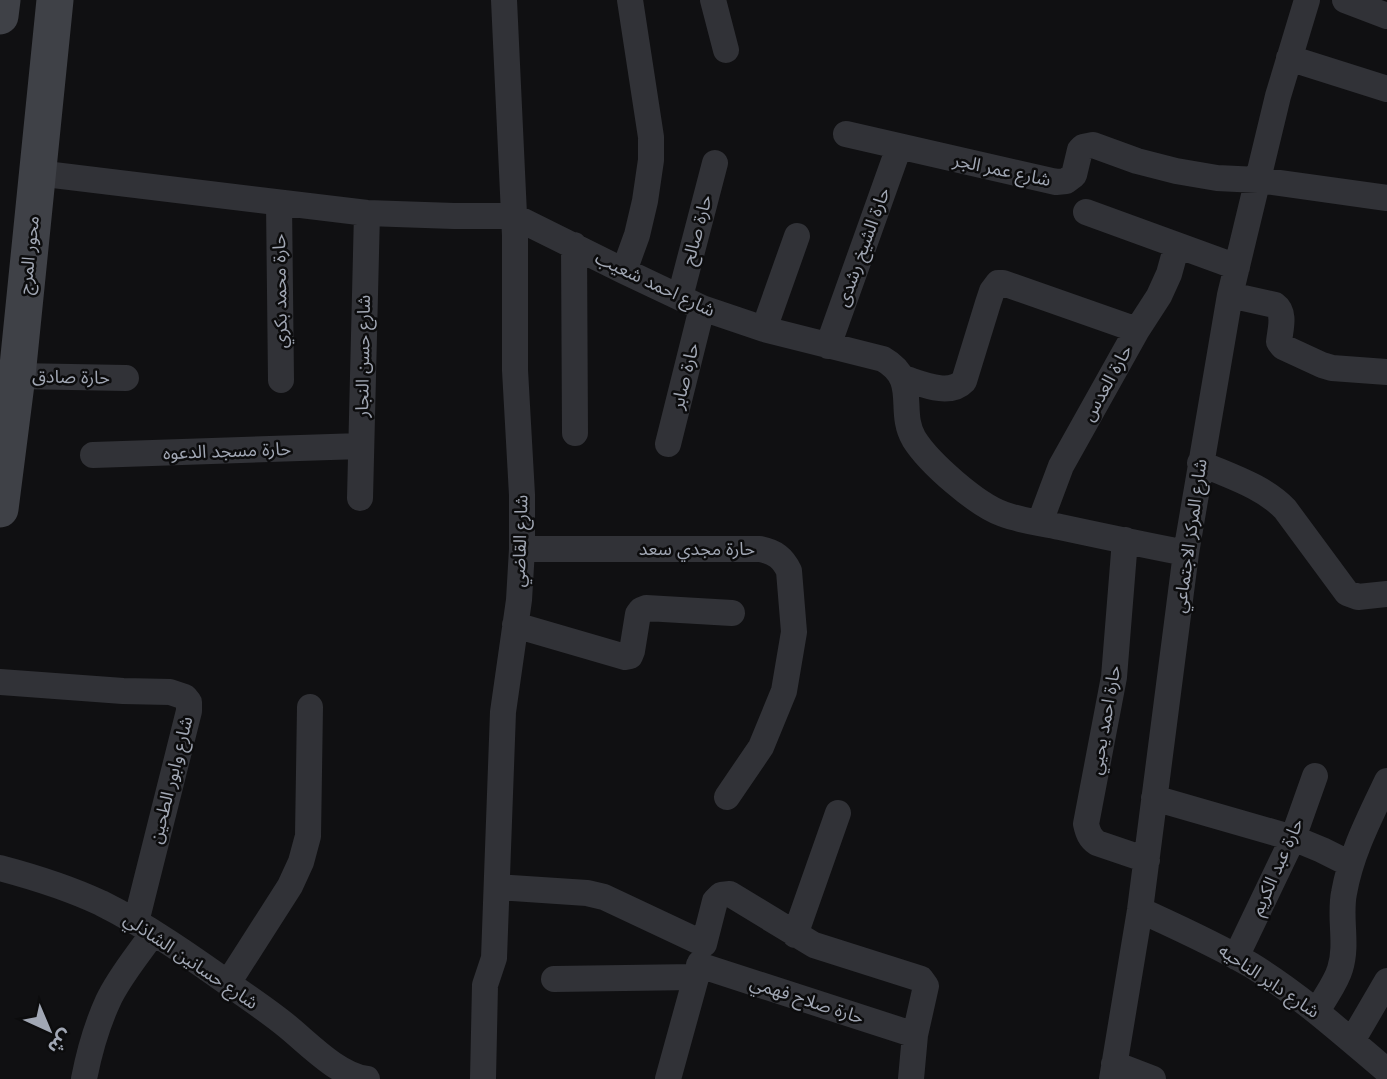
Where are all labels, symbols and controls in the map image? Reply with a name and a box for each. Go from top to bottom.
street label: شارع عمر الجر [950,150,1053,194]
street label: حارة الشيخ رشدى [832,185,897,310]
street label: حارة صالح [678,193,719,268]
street label: محور المرج [15,215,46,296]
street label: حارة محمد بكري [269,233,294,349]
street label: شارع احمد شعيب [590,248,718,324]
street label: شارع حسن النجار [352,295,378,419]
street label: حارة صابر [667,341,704,412]
street label: حارة العدس [1078,342,1137,425]
street label: حارة صادق [32,366,110,389]
street label: حارة مسجد الدعوه [163,439,291,464]
street label: شارع المركز الاجتماعي [1169,458,1215,615]
street label: شارع القاضي [508,494,536,588]
street label: حارة مجدي سعد [639,539,755,562]
street label: حارة احمد يحيي [1086,664,1128,777]
street label: شارع وابور الطحين [146,714,200,847]
street label: حارة عبد الكريم [1247,815,1310,920]
street label: شارع حسانين الشاذلي [118,909,262,1016]
street label: شارع داير الناحيه [1213,940,1323,1025]
street label: حارة صلاح فهمي [747,972,866,1031]
north arrow [14,995,84,1065]
text: ش [44,1025,77,1058]

